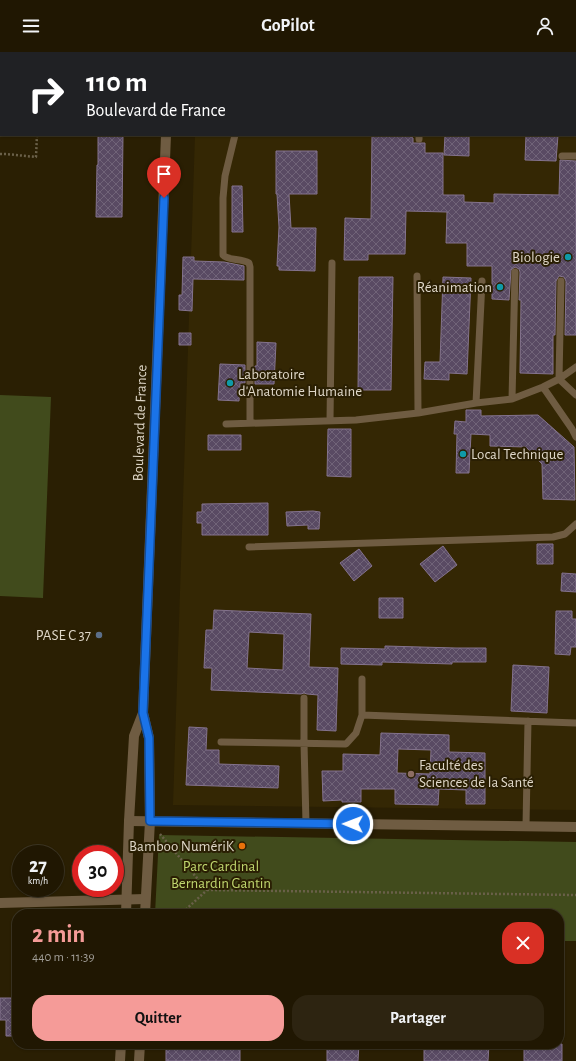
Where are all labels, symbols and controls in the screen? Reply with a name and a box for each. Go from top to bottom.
icon: menu [20,15,42,37]
icon: person [534,15,556,37]
text: GoPilot [261,17,315,35]
icon: right [20,68,72,120]
text: 110 m [86,69,148,97]
text: Boulevard de France [86,102,226,120]
pin [147,157,181,198]
icon: arrive [153,163,175,185]
place label: Biologie [512,250,560,265]
marker: Biologie [563,252,573,262]
place label: Réanimation [417,280,492,295]
marker: Réanimation [495,282,505,292]
street label: Boulevard de France [130,364,150,481]
place label: Laboratoire d'Anatomie Humaine [238,367,362,399]
marker: Laboratoire d'Anatomie Humaine [225,378,235,388]
place label: Local Technique [471,447,563,462]
marker: Local Technique [458,449,468,459]
place label: PASE C 37 [36,628,91,643]
marker: PASE C 37 [94,630,104,640]
place label: Faculté des Sciences de la Santé [419,758,534,790]
marker: Faculté des Sciences de la Santé [406,769,416,779]
position arrow [332,803,374,845]
place label: Bamboo NumériK [129,839,235,854]
marker: Bamboo NumériK [237,841,247,851]
speed limit sign: 30 [72,845,124,897]
text: 27 [29,856,47,876]
park label: Parc Cardinal Bernardin Gantin [171,859,271,891]
text: km/h [28,876,48,886]
button: close [502,922,544,964]
text: 2 min [32,923,85,947]
text: 440 m · 11:39 [32,951,95,964]
button: Quitter [32,995,284,1041]
button: Partager [292,995,544,1041]

